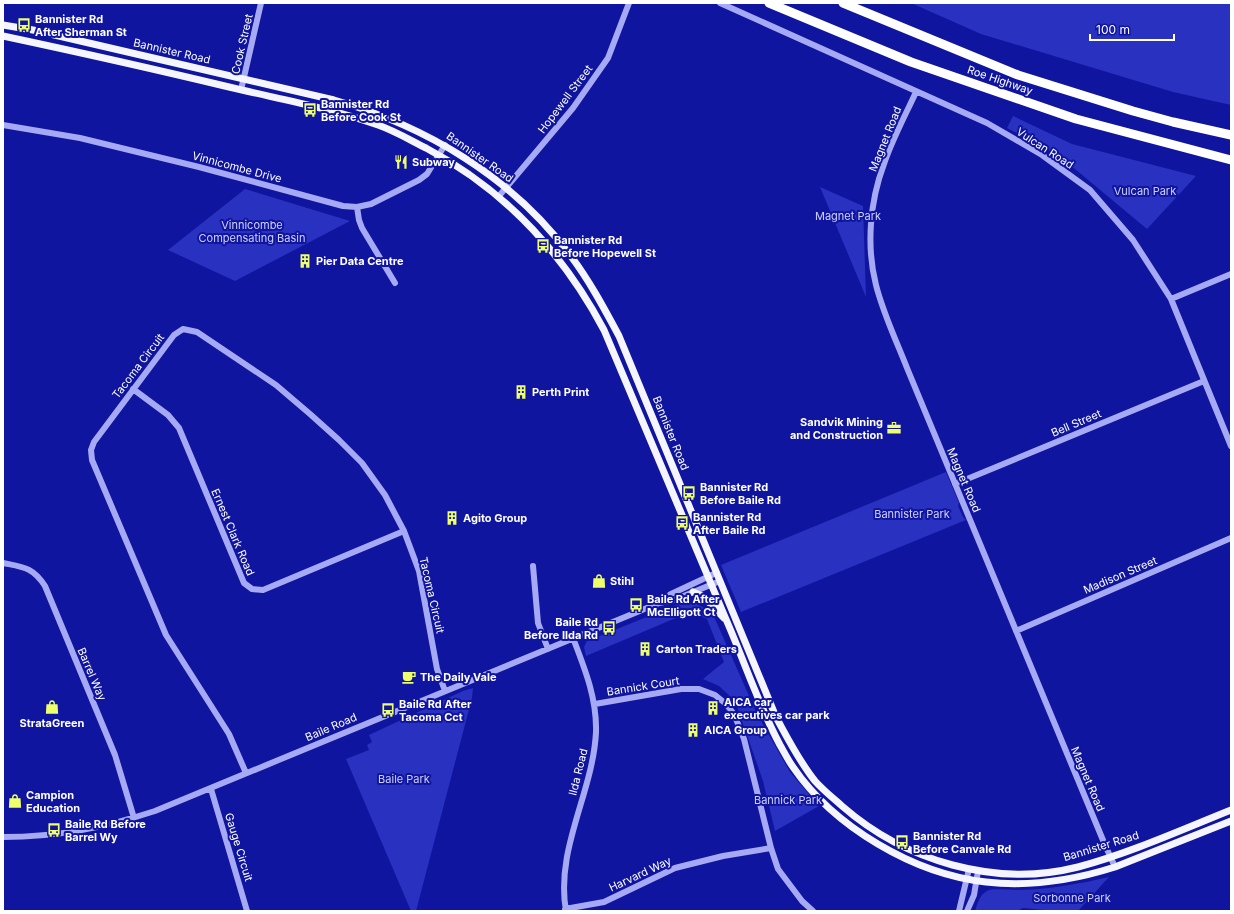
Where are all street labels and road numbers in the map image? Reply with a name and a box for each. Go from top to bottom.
street label: Cook Street [228,12,256,75]
street label: Bannister Road [132,35,212,67]
street label: Hopewell Street [535,62,596,136]
street label: Roe Highway [965,62,1035,98]
street label: Magnet Road [866,104,904,174]
street label: Vulcan Road [1014,124,1076,172]
street label: Bannister Road [444,129,516,185]
street label: Vinnicombe Drive [191,148,283,186]
street label: Tacoma Circuit [109,330,167,401]
street label: Bannister Road [650,394,692,472]
street label: Bell Street [1049,406,1104,440]
street label: Magnet Road [944,446,984,514]
street label: Ernest Clark Road [208,486,258,578]
street label: Madison Street [1081,553,1159,597]
street label: Tacoma Circuit [416,555,448,635]
street label: Barrel Way [75,645,109,703]
street label: Bannick Court [606,673,681,699]
street label: Baile Road [303,710,359,744]
street label: Magnet Road [1068,745,1108,813]
street label: Ilda Road [565,747,591,797]
street label: Gauge Circuit [222,811,256,883]
street label: Bannister Road [1061,828,1141,864]
street label: Harvard Way [607,853,673,895]

